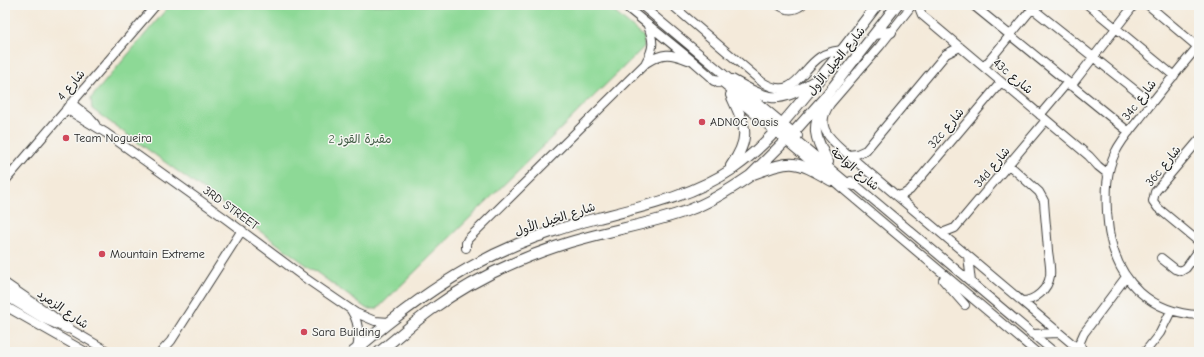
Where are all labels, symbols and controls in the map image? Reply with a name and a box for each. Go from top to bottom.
street label: شارع الخيل الأول [803,23,869,99]
street label: 43c شارع [989,55,1036,98]
street label: شارع 4 [54,67,89,104]
street label: 34c شارع [1119,77,1161,124]
street label: 32c شارع [925,105,968,152]
place label: ADNOC Oasis [710,115,778,129]
marker: ADNOC Oasis [697,117,707,127]
place label: Team Nogueira [74,131,152,145]
park label: مقبرة القوز 2 [329,132,391,147]
marker: Team Nogueira [61,133,71,143]
street label: 36c شارع [1142,143,1185,190]
street label: 34d شارع [971,144,1014,191]
street label: شارع الواحة [827,145,882,195]
street label: 3RD STREET [200,183,262,233]
street label: شارع الخيل الأول [513,198,598,241]
place label: Mountain Extreme [110,247,205,261]
marker: Mountain Extreme [97,249,107,259]
street label: شارع الزمرد [34,286,91,333]
place label: Sara Building [312,325,381,339]
marker: Sara Building [299,327,309,337]

